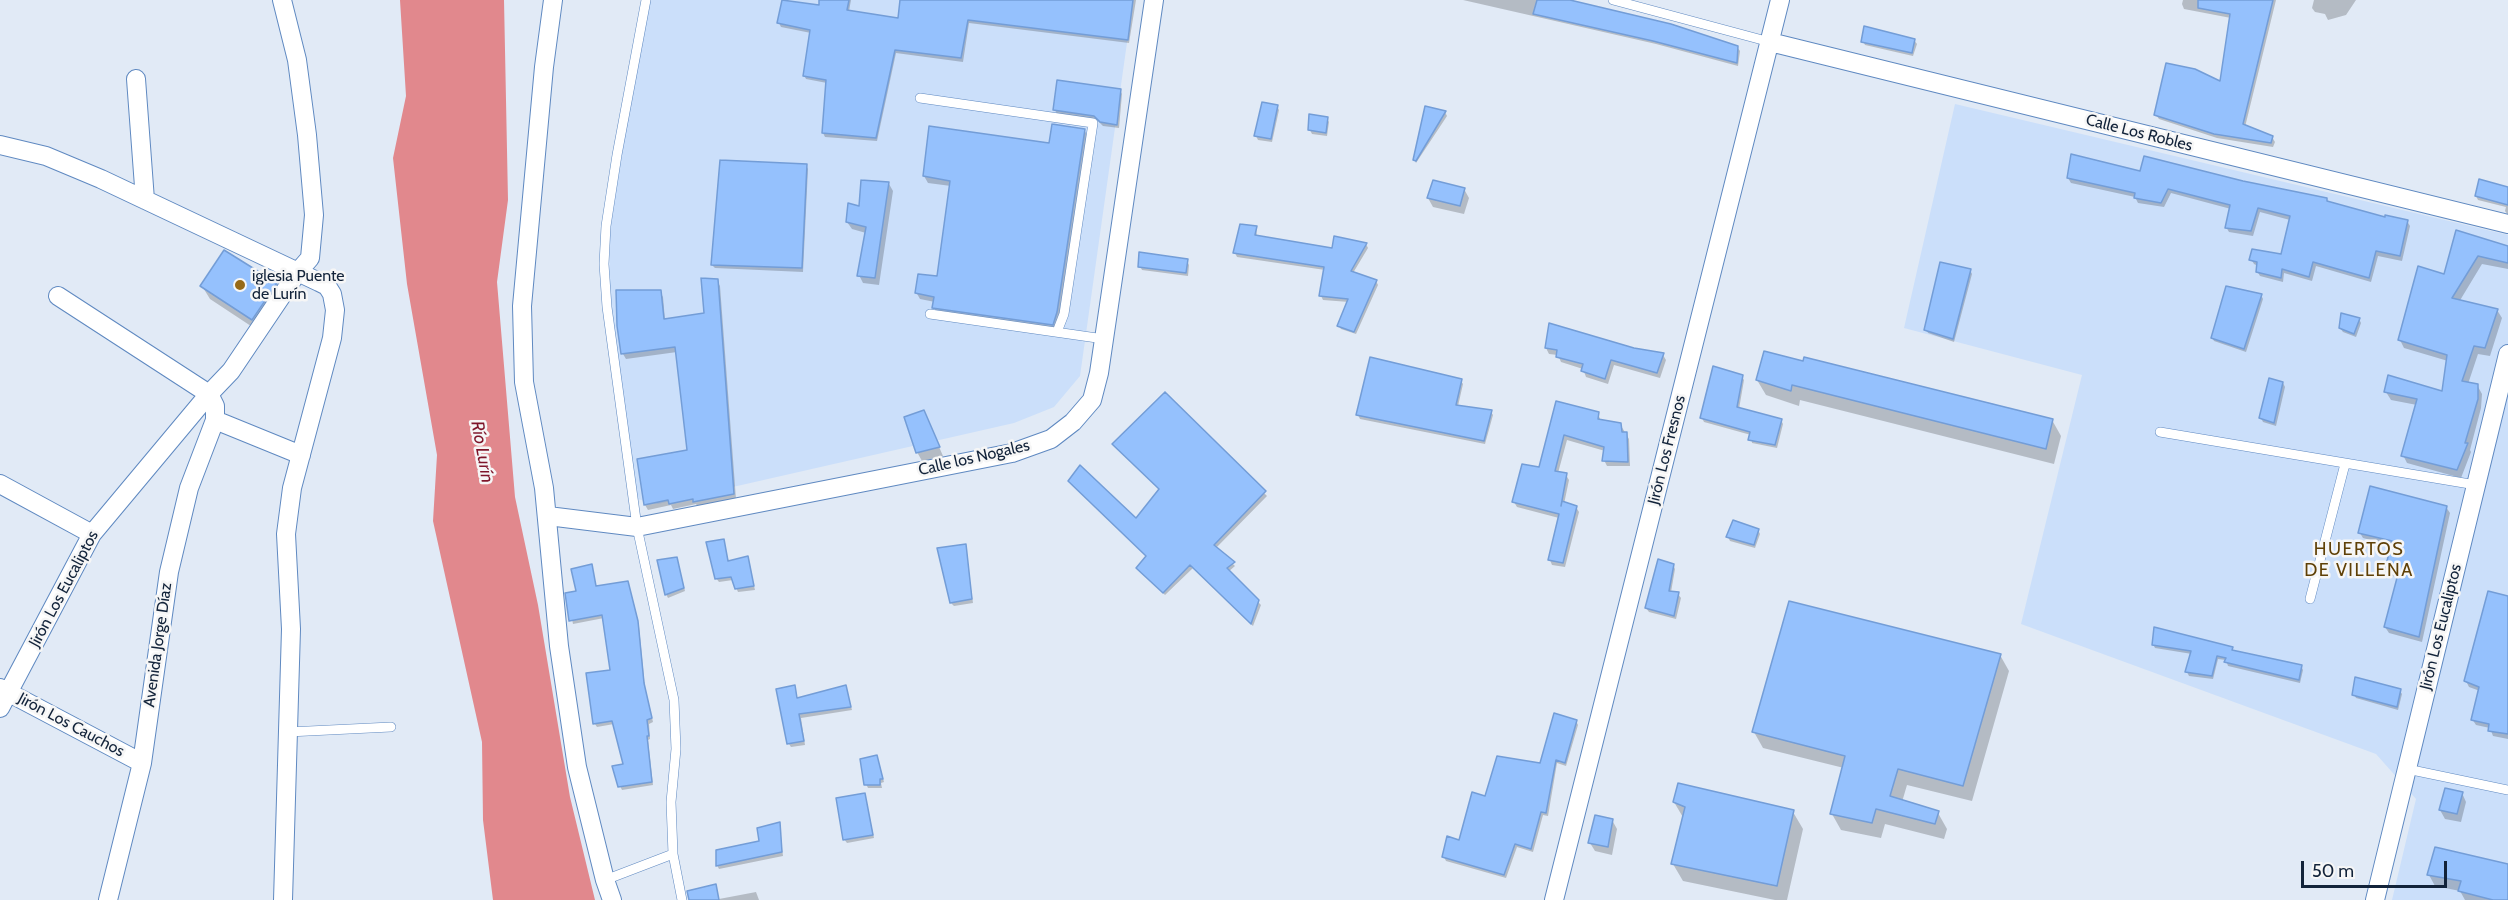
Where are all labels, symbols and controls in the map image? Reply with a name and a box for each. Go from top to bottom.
street label: Calle Los Robles [2084,110,2194,156]
place label: iglesia Puente de Lurín [252,266,345,304]
marker: iglesia Puente de Lurín [233,278,247,292]
street label: Jirón Los Fresnos [1644,393,1690,507]
water label: Río Lurín [466,419,498,485]
street label: Calle los Nogales [917,436,1031,480]
street label: Jirón Los Eucaliptos [25,528,103,650]
district label: HUERTOS DE VILLENA [2304,539,2414,582]
street label: Jirón Los Eucaliptos [2416,562,2466,692]
street label: Avenida Jorge Díaz [140,582,176,708]
street label: Jirón Los Cauchos [15,689,127,761]
scale bar [2304,849,2450,887]
text: 50 m [2312,860,2354,882]

